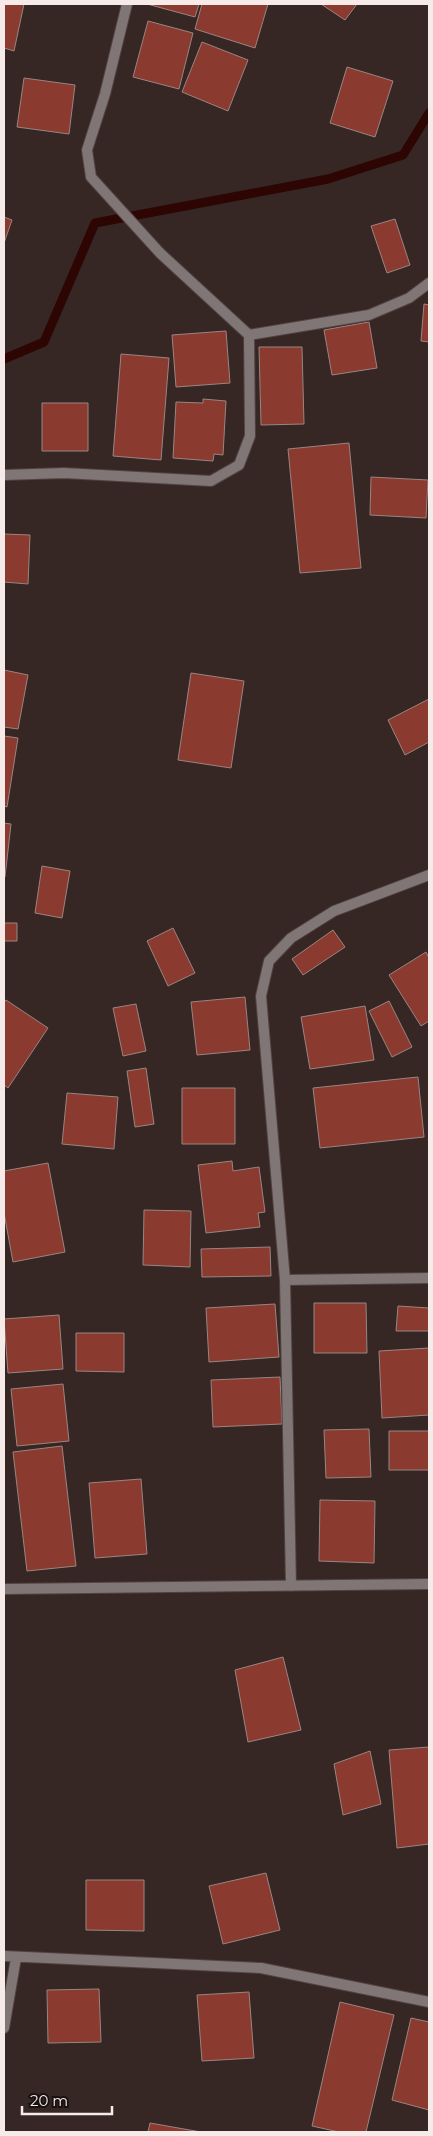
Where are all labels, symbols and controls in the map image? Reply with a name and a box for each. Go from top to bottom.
scale bar [22,2084,112,2116]
text: 20 m [30,2091,68,2110]

